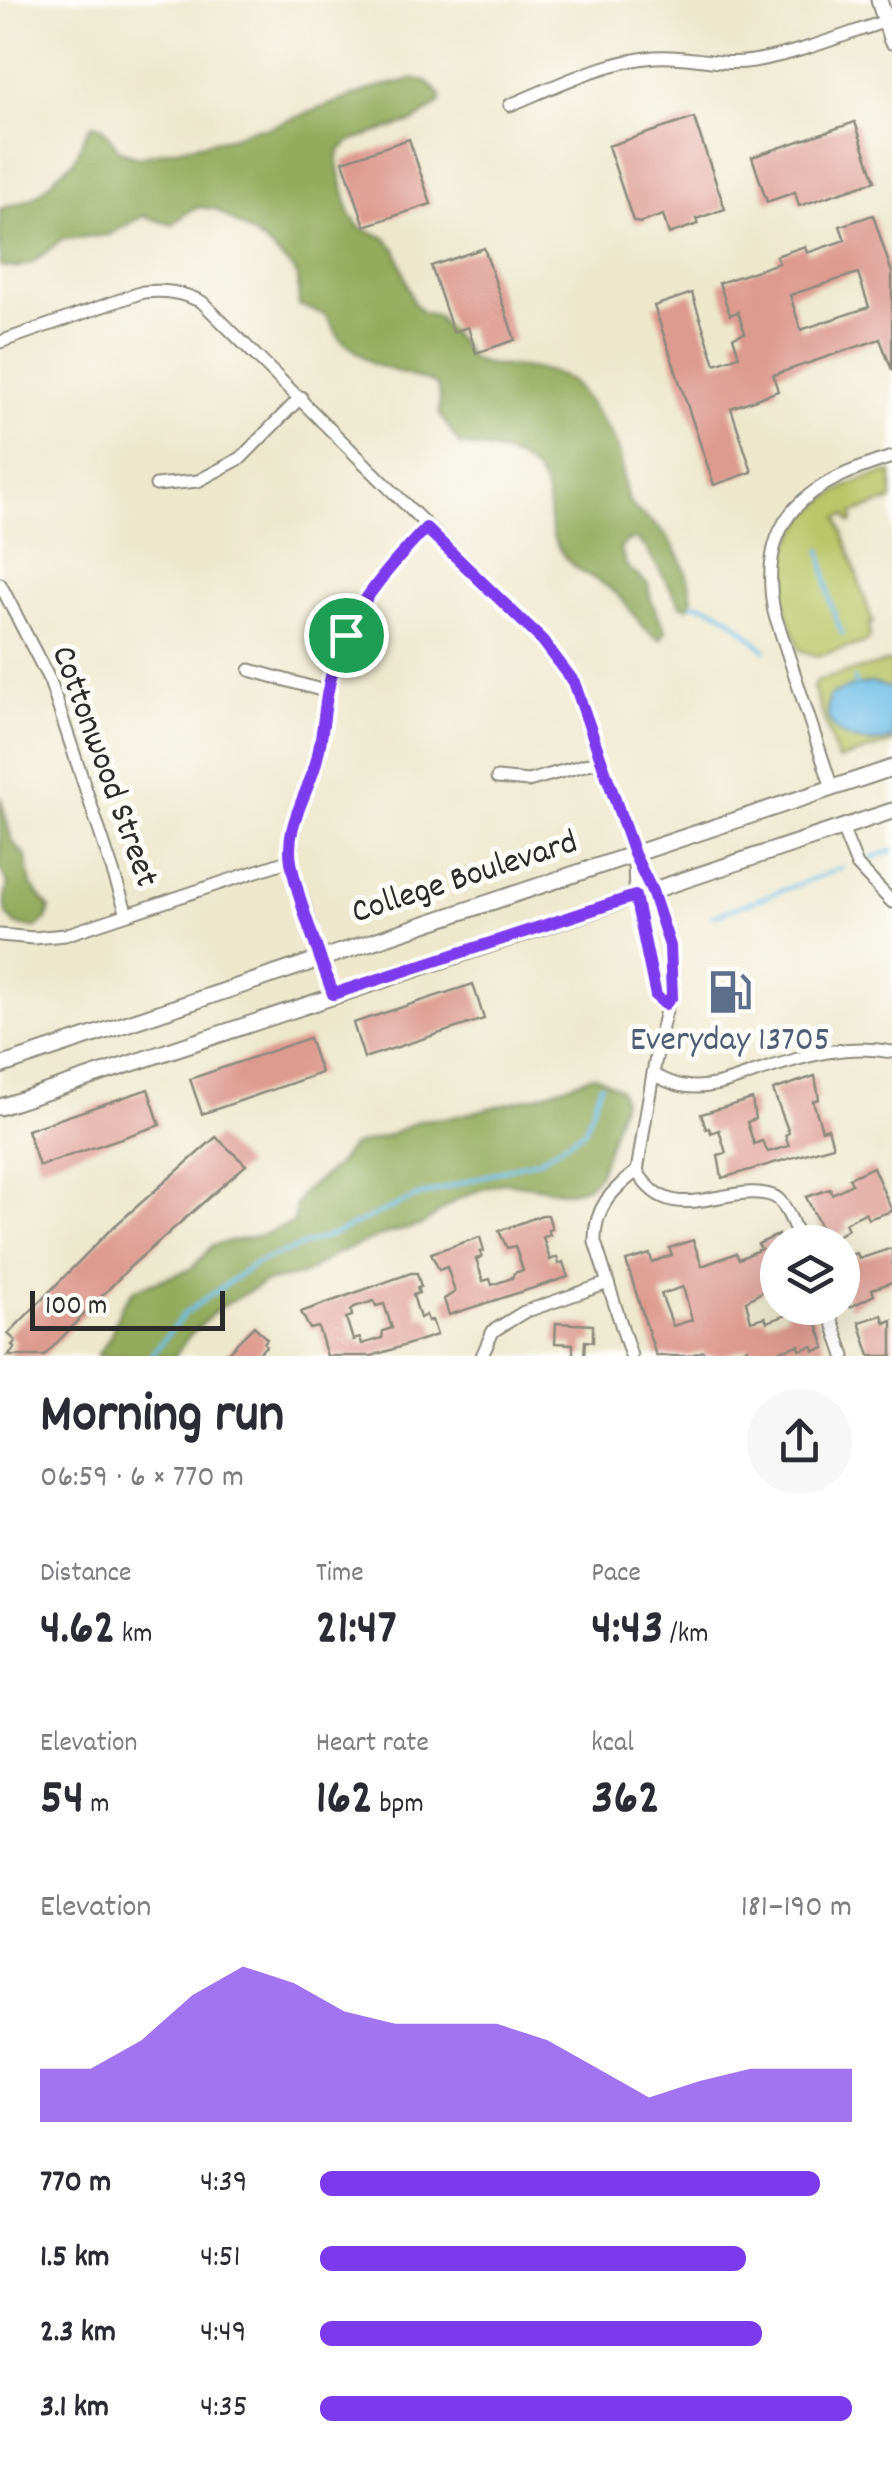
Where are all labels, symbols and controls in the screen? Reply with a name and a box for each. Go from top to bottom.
pin [304,593,389,678]
icon: arrive [319,608,374,663]
street label: Cottonwood Street [36,639,170,895]
street label: College Boulevard [345,819,585,939]
fuel station icon: Everyday 13705 [706,968,754,1016]
place label: Everyday 13705 [630,1017,830,1067]
map controls [760,1225,860,1325]
button: layers [760,1225,860,1325]
scale bar [30,1286,225,1330]
text: 100 m [45,1288,107,1328]
text: Morning run [40,1379,284,1458]
button: share [747,1389,852,1494]
text: 06:59 · 6 × 770 m [40,1456,244,1502]
text: Distance [40,1555,131,1595]
text: Time [316,1555,364,1595]
text: Pace [591,1555,641,1595]
text: 4.62 [40,1595,115,1667]
text: 21:47 [316,1595,397,1667]
text: 4:43 [591,1595,663,1667]
text: km [115,1616,153,1656]
text: /km [663,1616,708,1656]
text: Elevation [40,1725,137,1765]
text: Heart rate [316,1725,429,1765]
text: kcal [591,1725,634,1765]
text: 54 [40,1765,84,1837]
text: 162 [316,1765,373,1837]
text: 362 [591,1765,660,1837]
text: m [84,1786,110,1826]
text: bpm [373,1786,424,1826]
text: Elevation [40,1886,151,1932]
text: 181–190 m [741,1886,852,1932]
text: 770 m [40,2161,111,2207]
text: 4:39 [200,2161,247,2207]
text: 1.5 km [40,2236,110,2282]
text: 4:51 [200,2236,240,2282]
text: 2.3 km [40,2311,116,2357]
text: 4:49 [200,2311,247,2357]
text: 3.1 km [40,2386,109,2432]
text: 4:35 [200,2386,248,2432]

